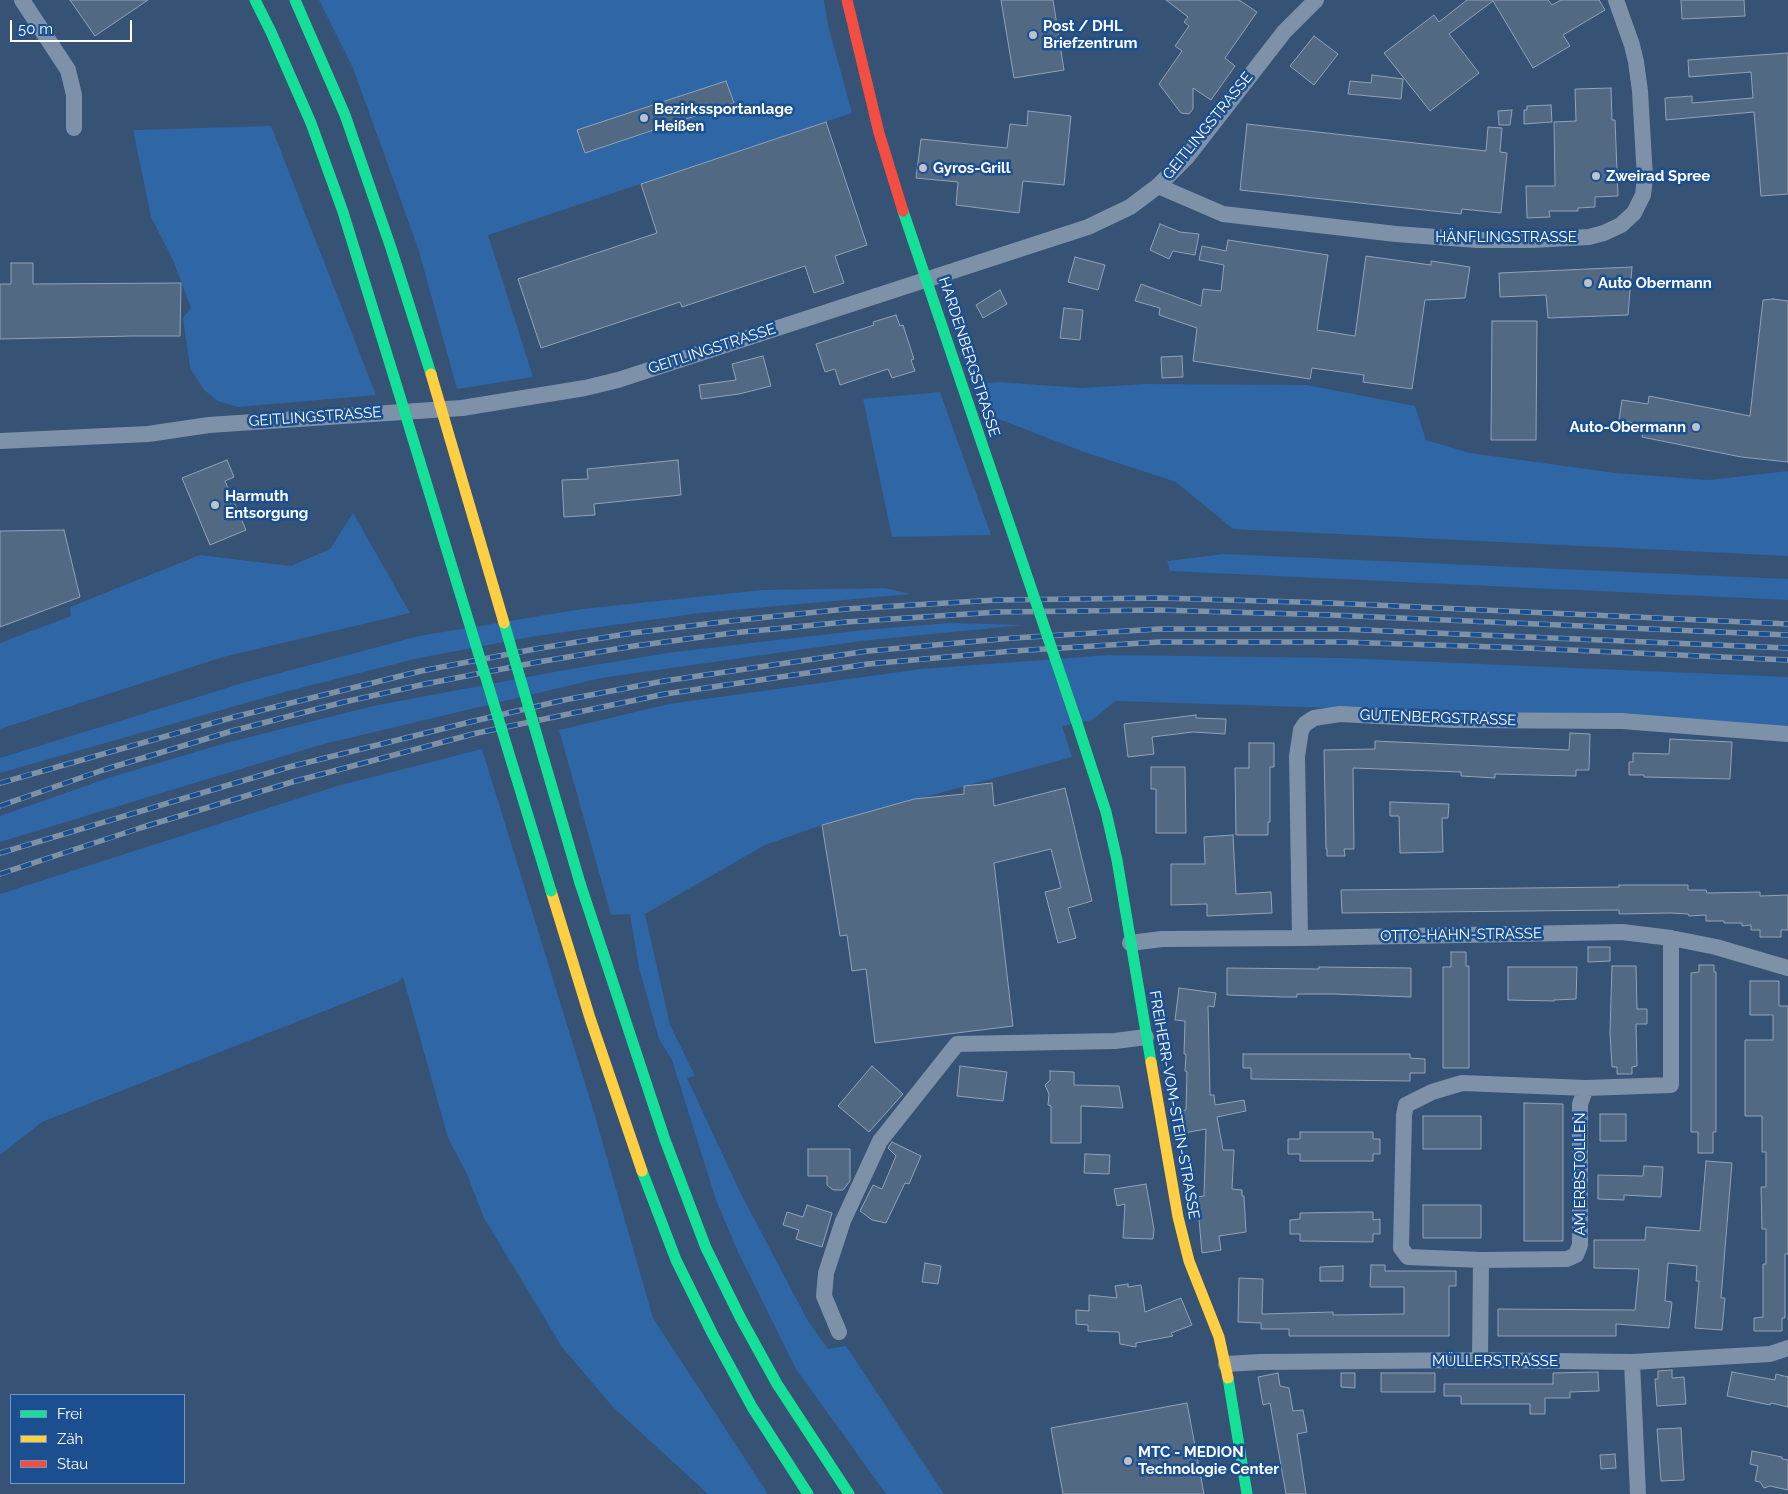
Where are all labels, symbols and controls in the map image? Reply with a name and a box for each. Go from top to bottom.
scale bar [12,10,135,42]
place label: Post / DHL Briefzentrum [1043,17,1137,52]
text: 50 m [18,20,53,38]
marker: Post / DHL Briefzentrum [1027,29,1039,41]
street label: GEITLINGSTRASSE [1159,69,1257,183]
place label: Bezirkssportanlage Heißen [654,100,793,135]
marker: Bezirkssportanlage Heißen [638,112,650,124]
place label: Gyros-Grill [933,159,1010,177]
marker: Gyros-Grill [917,162,929,174]
place label: Zweirad Spree [1606,167,1710,185]
marker: Zweirad Spree [1590,170,1602,182]
street label: HÄNFLINGSTRASSE [1435,228,1577,246]
place label: Auto Obermann [1598,274,1712,292]
street label: HARDENBERGSTRASSE [935,275,1003,439]
marker: Auto Obermann [1582,277,1594,289]
street label: GEITLINGSTRASSE [646,320,778,378]
street label: GEITLINGSTRASSE [248,403,382,431]
place label: Auto-Obermann [1569,418,1686,436]
marker: Auto-Obermann [1690,421,1702,433]
place label: Harmuth Entsorgung [225,487,308,522]
marker: Harmuth Entsorgung [209,499,221,511]
street label: GUTENBERGSTRASSE [1359,706,1517,730]
street label: OTTO-HAHN-STRASSE [1380,925,1542,945]
street label: FREIHERR-VOM-STEIN-STRASSE [1145,989,1203,1221]
street label: AM ERBSTOLLEN [1571,1112,1589,1236]
street label: MÜLLERSTRASSE [1432,1352,1558,1370]
legend [10,1394,185,1484]
text: Frei [57,1405,82,1423]
text: Zäh [57,1430,83,1448]
place label: MTC - MEDION Technologie Center [1138,1443,1279,1478]
text: Stau [57,1455,88,1473]
marker: MTC - MEDION Technologie Center [1122,1455,1134,1467]

